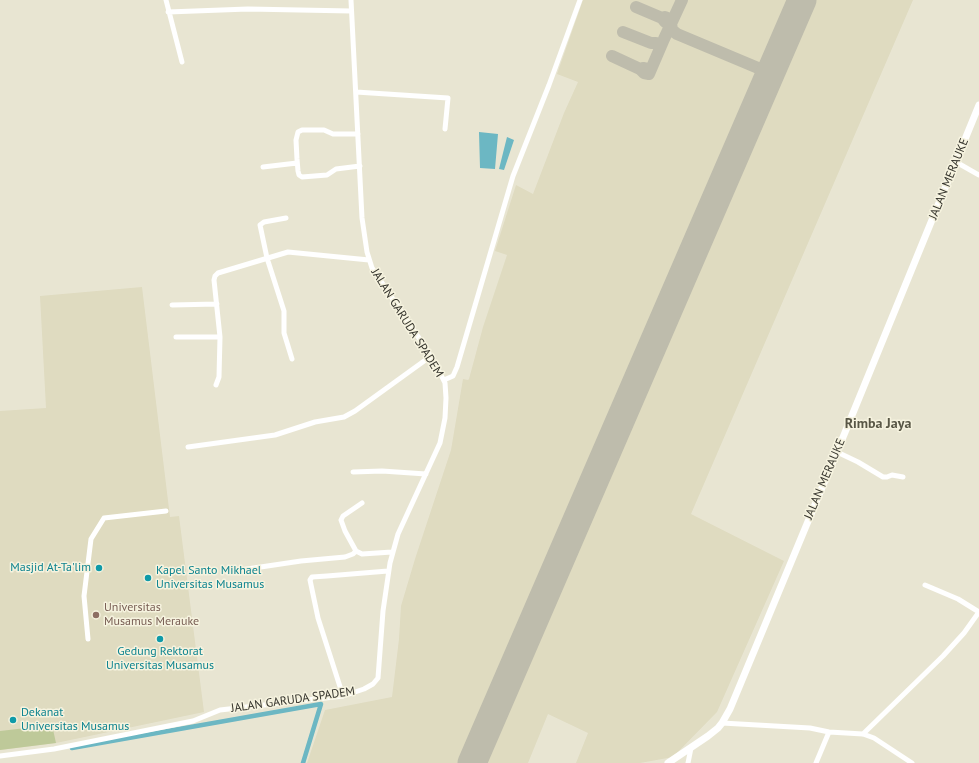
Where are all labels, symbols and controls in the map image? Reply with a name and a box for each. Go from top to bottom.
street label: JALAN MERAUKE [926,136,972,222]
street label: JALAN GARUDA SPADEM [368,266,446,380]
district label: Rimba Jaya [845,416,911,432]
street label: JALAN MERAUKE [801,436,849,522]
place label: Masjid At-Ta'lim [10,561,91,575]
marker: Masjid At-Ta'lim [94,563,104,573]
place label: Kapel Santo Mikhael Universitas Musamus [156,564,264,592]
marker: Kapel Santo Mikhael Universitas Musamus [143,573,153,583]
place label: Universitas Musamus Merauke [104,601,199,629]
marker: Universitas Musamus Merauke [91,610,101,620]
marker: Gedung Rektorat Universitas Musamus [155,634,165,644]
place label: Gedung Rektorat Universitas Musamus [106,645,214,673]
street label: JALAN GARUDA SPADEM [230,684,356,716]
place label: Dekanat Universitas Musamus [21,706,129,734]
marker: Dekanat Universitas Musamus [8,715,18,725]

